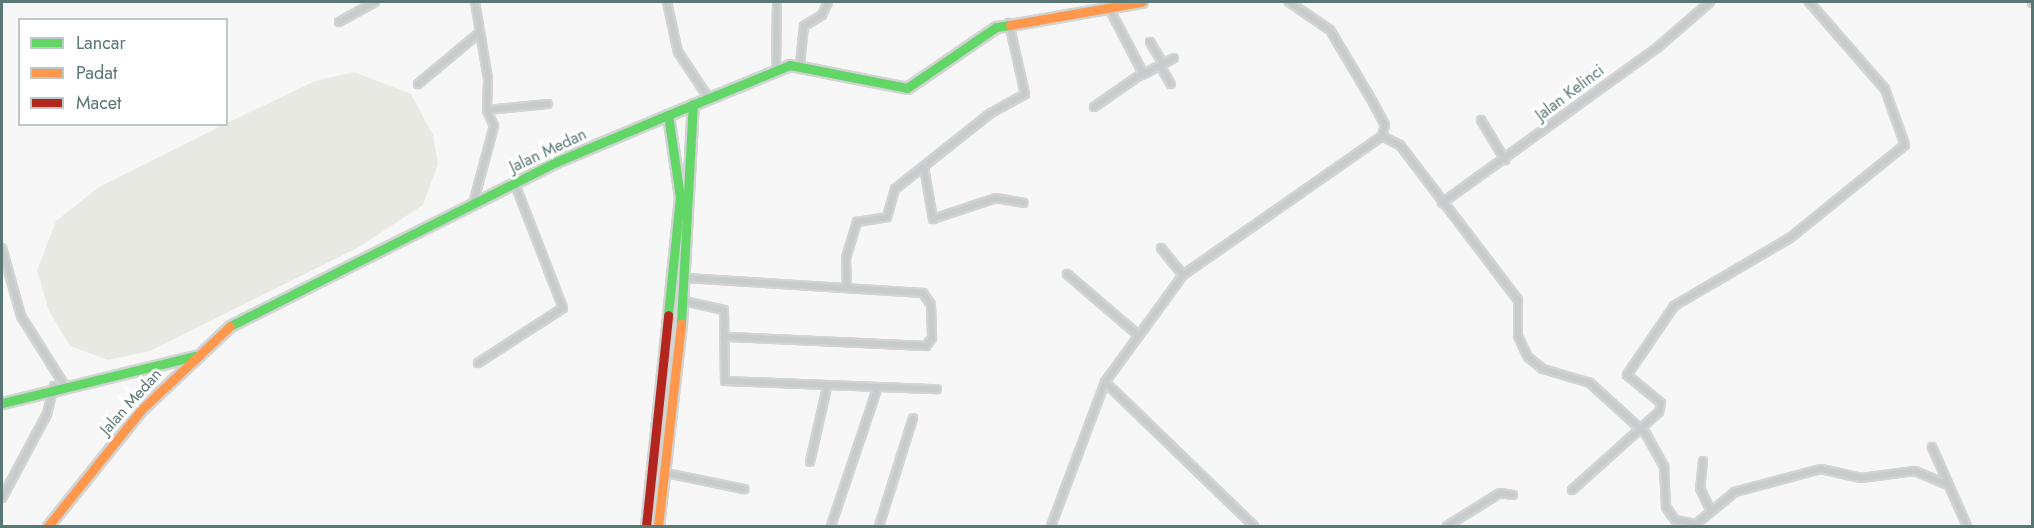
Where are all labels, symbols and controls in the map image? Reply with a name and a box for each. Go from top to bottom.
legend [18,18,228,126]
text: Lancar [76,30,126,56]
text: Padat [76,60,117,86]
street label: Jalan Kelinci [1532,61,1608,125]
text: Macet [76,90,121,116]
street label: Jalan Medan [507,125,589,177]
street label: Jalan Medan [96,365,166,439]

